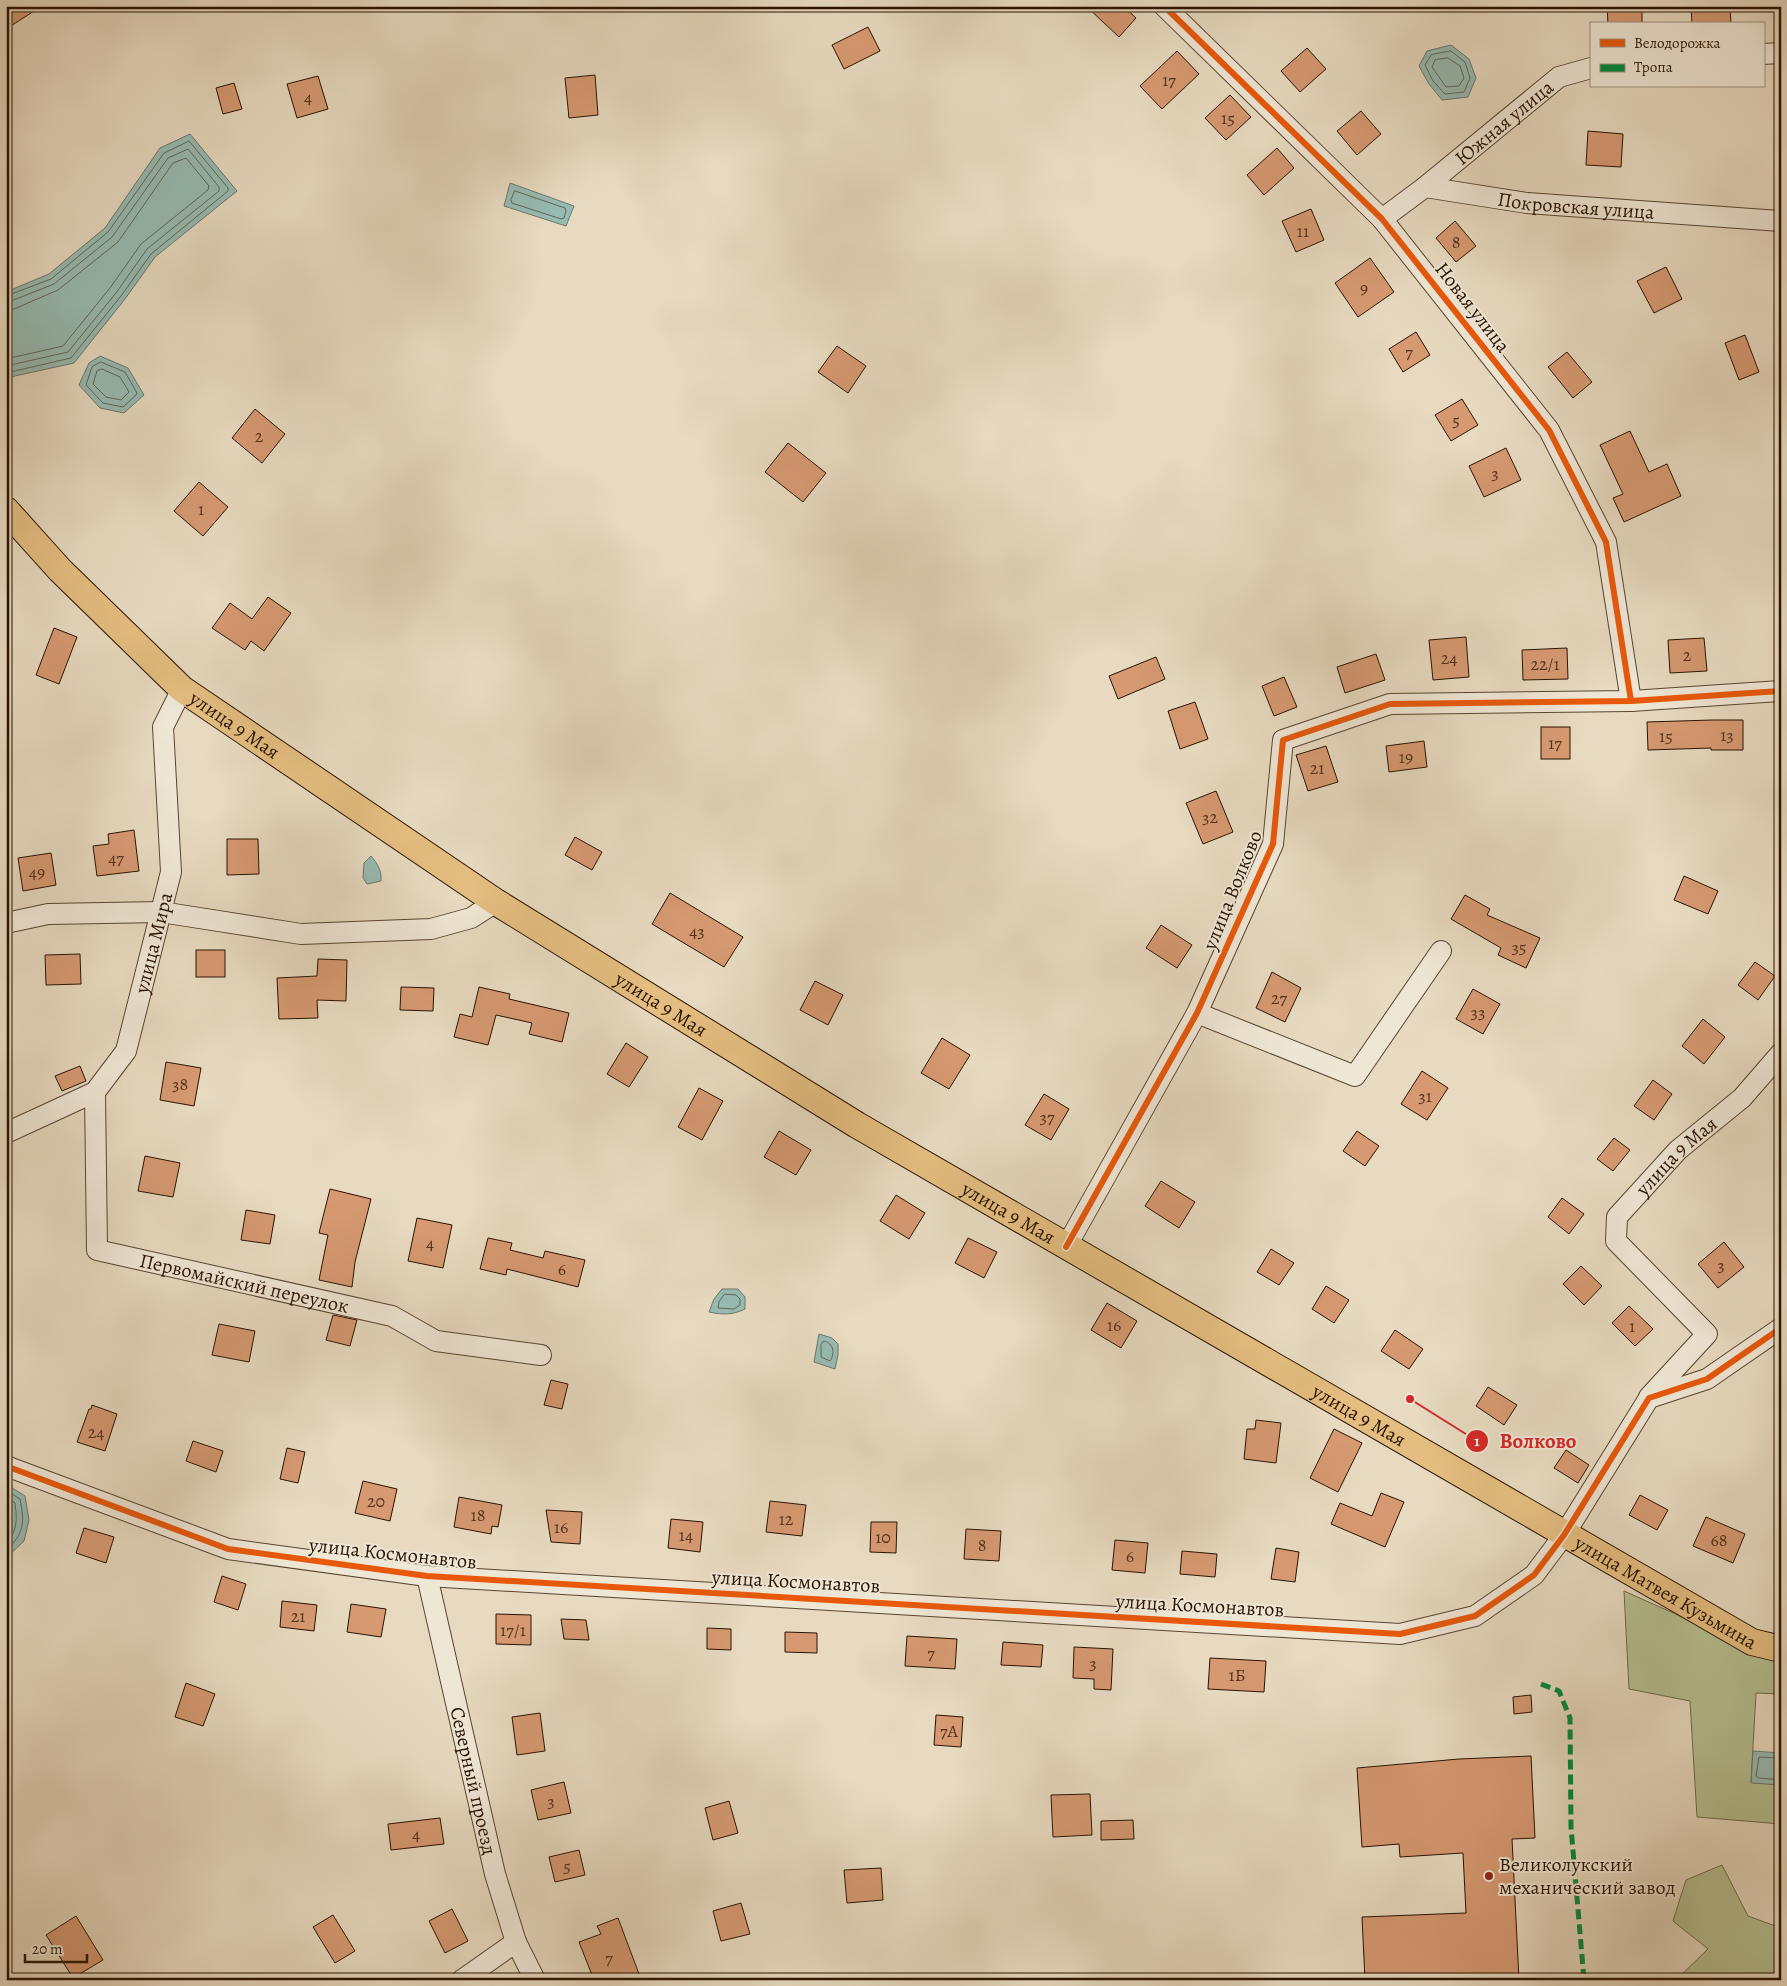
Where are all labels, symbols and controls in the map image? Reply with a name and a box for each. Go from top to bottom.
legend [1590,22,1764,88]
text: Велодорожка [1634,33,1721,53]
text: Тропа [1634,57,1673,77]
house number: 17 [1162,68,1176,92]
street label: Южная улица [1449,73,1560,171]
house number: 4 [304,85,312,109]
house number: 15 [1221,106,1235,130]
street label: Покровская улица [1496,186,1656,226]
house number: 11 [1297,219,1309,243]
house number: 8 [1452,230,1460,254]
street label: Новая улица [1429,256,1517,359]
house number: 9 [1360,276,1368,300]
house number: 7 [1405,340,1413,364]
house number: 5 [1452,408,1460,432]
house number: 2 [255,424,264,448]
house number: 3 [1491,461,1499,485]
house number: 1 [198,497,204,521]
house number: 2 [1683,643,1692,667]
house number: 24 [1441,646,1457,670]
house number: 22/1 [1530,652,1560,676]
street label: улица 9 Мая [183,684,285,766]
house number: 13 [1720,723,1734,747]
house number: 15 [1659,724,1673,748]
house number: 17 [1548,731,1562,755]
house number: 19 [1399,745,1413,769]
house number: 21 [1310,756,1324,780]
house number: 32 [1202,805,1218,829]
street label: улица Волково [1196,826,1269,955]
house number: 47 [108,846,124,870]
house number: 49 [29,860,45,884]
street label: улица Мира [128,889,180,997]
house number: 43 [689,919,705,943]
house number: 35 [1511,935,1527,959]
street label: улица 9 Мая [609,965,712,1043]
house number: 27 [1271,986,1287,1010]
house number: 33 [1471,1000,1485,1024]
house number: 38 [172,1072,188,1096]
house number: 31 [1418,1084,1432,1108]
house number: 37 [1039,1105,1055,1129]
street label: улица 9 Мая [1629,1111,1723,1203]
street label: улица 9 Мая [956,1175,1060,1251]
house number: 4 [426,1231,434,1255]
street label: Первомайский переулок [137,1247,351,1320]
house number: 3 [1717,1253,1725,1277]
house number: 6 [558,1257,566,1281]
house number: 16 [1107,1313,1121,1337]
house number: 1 [1629,1314,1635,1338]
street label: улица 9 Мая [1307,1377,1411,1453]
house number: 24 [88,1420,104,1444]
callout: Волково [1464,1423,1586,1459]
text: Волково [1500,1427,1577,1455]
text: 1 [1474,1431,1480,1451]
house number: 20 [367,1489,385,1513]
house number: 18 [471,1503,485,1527]
house number: 12 [779,1507,794,1531]
house number: 16 [554,1515,568,1539]
house number: 14 [679,1523,693,1547]
house number: 10 [875,1525,891,1549]
house number: 68 [1710,1528,1728,1552]
street label: улица Матвея Кузьмина [1569,1529,1762,1656]
street label: улица Космонавтов [307,1531,478,1576]
house number: 8 [978,1533,986,1557]
house number: 6 [1126,1544,1134,1568]
street label: улица Космонавтов [710,1564,881,1599]
street label: улица Космонавтов [1114,1588,1285,1623]
house number: 21 [291,1604,305,1628]
house number: 17/1 [500,1618,526,1642]
house number: 7 [927,1641,935,1665]
house number: 3 [1089,1651,1097,1675]
house number: 1Б [1229,1663,1245,1687]
street label: Северный проезд [443,1704,503,1857]
house number: 7А [940,1719,959,1743]
house number: 3 [547,1789,555,1813]
house number: 4 [412,1822,420,1846]
place label: Великолукский механический завод [1499,1851,1676,1901]
house number: 5 [563,1854,571,1878]
marker: Великолукский механический завод [1483,1870,1495,1882]
scale bar [25,1931,88,1963]
text: 20 m [32,1939,63,1959]
house number: 7 [605,1946,613,1970]

